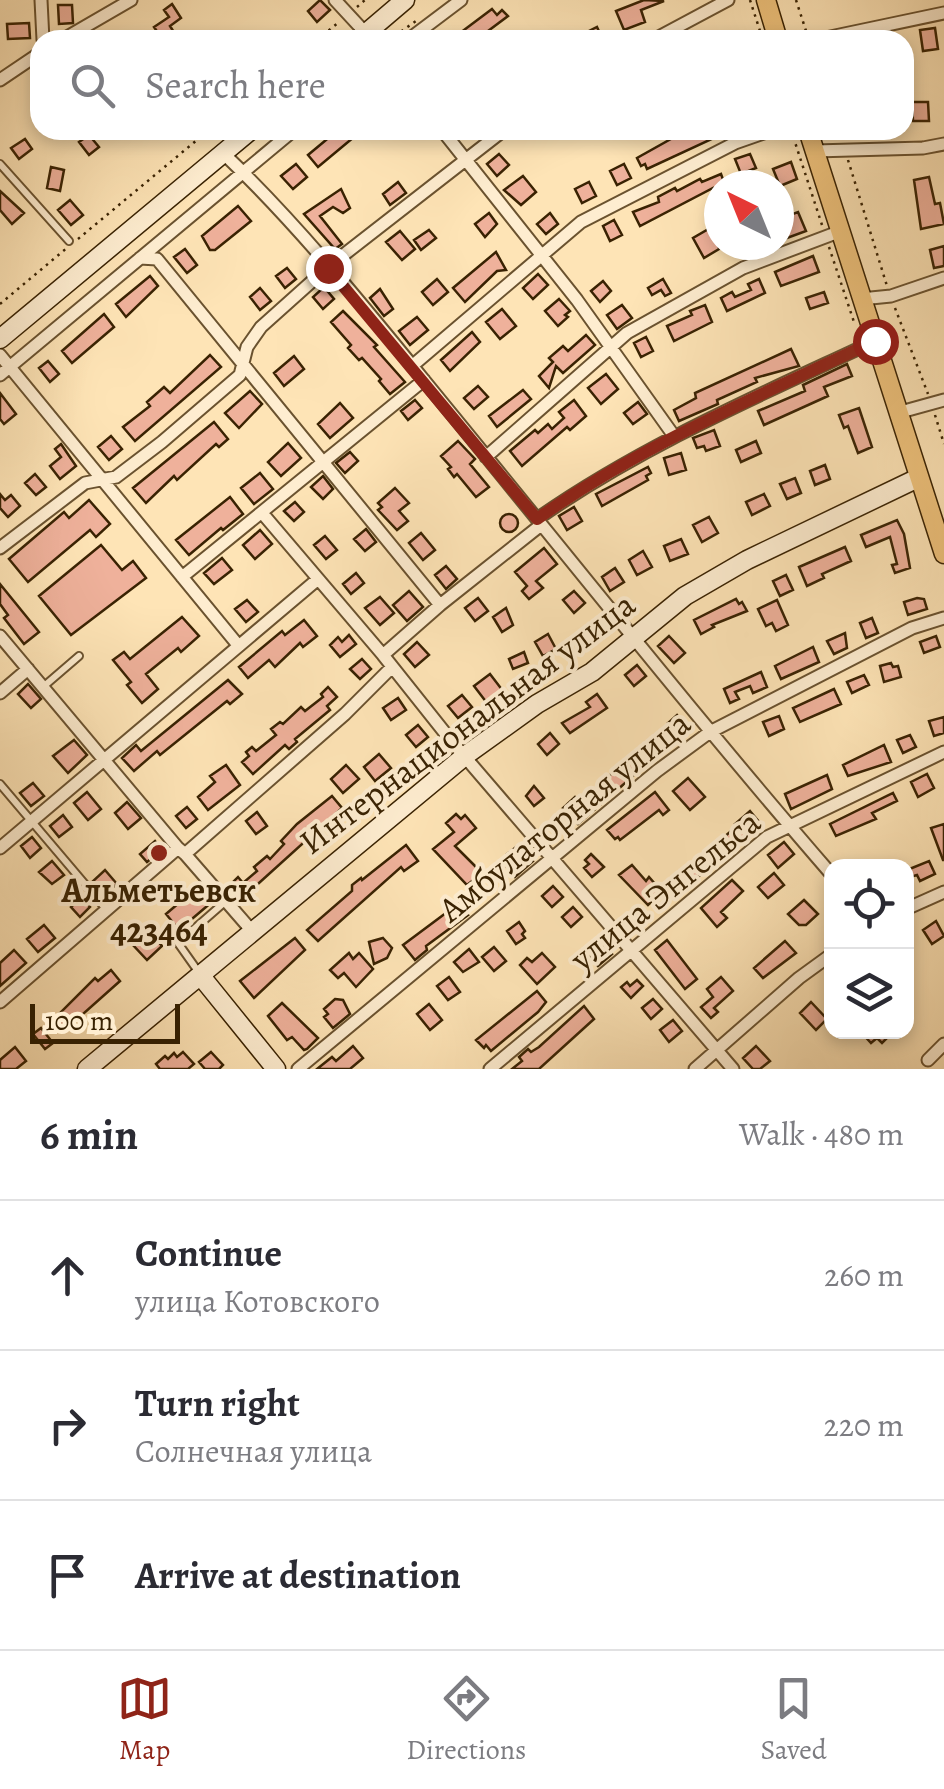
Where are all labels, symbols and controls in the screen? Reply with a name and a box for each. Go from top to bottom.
search box [30,30,914,140]
icon: search [65,58,120,113]
text: Search here [145,59,326,111]
north arrow [704,170,794,260]
route end [306,246,352,292]
route start [853,319,899,365]
street label: Интернациональная улица [289,581,645,865]
street label: Амбулаторная улица [427,699,700,933]
street label: улица Энгельса [559,798,770,982]
marker: Альметьевск 423464 [148,842,170,864]
map controls [824,859,914,1039]
button: locate [824,859,914,949]
place label: Альметьевск 423464 [61,866,257,954]
button: layers [824,949,914,1039]
scale bar [30,999,180,1044]
text: 100 m [45,1002,113,1040]
text: 6 min [40,1106,138,1163]
text: Walk · 480 m [739,1112,904,1156]
text: Continue [135,1227,282,1279]
icon: ahead [40,1248,95,1303]
text: 260 m [824,1253,904,1297]
text: улица Котовского [135,1279,380,1323]
text: Turn right [135,1377,300,1429]
icon: right [40,1398,95,1453]
text: 220 m [824,1403,904,1447]
text: Солнечная улица [135,1429,372,1473]
icon: arrive [40,1548,95,1603]
text: Arrive at destination [135,1549,461,1601]
tab: Map [117,1671,172,1769]
tab: Directions [406,1671,526,1769]
tab: Saved [761,1671,827,1769]

